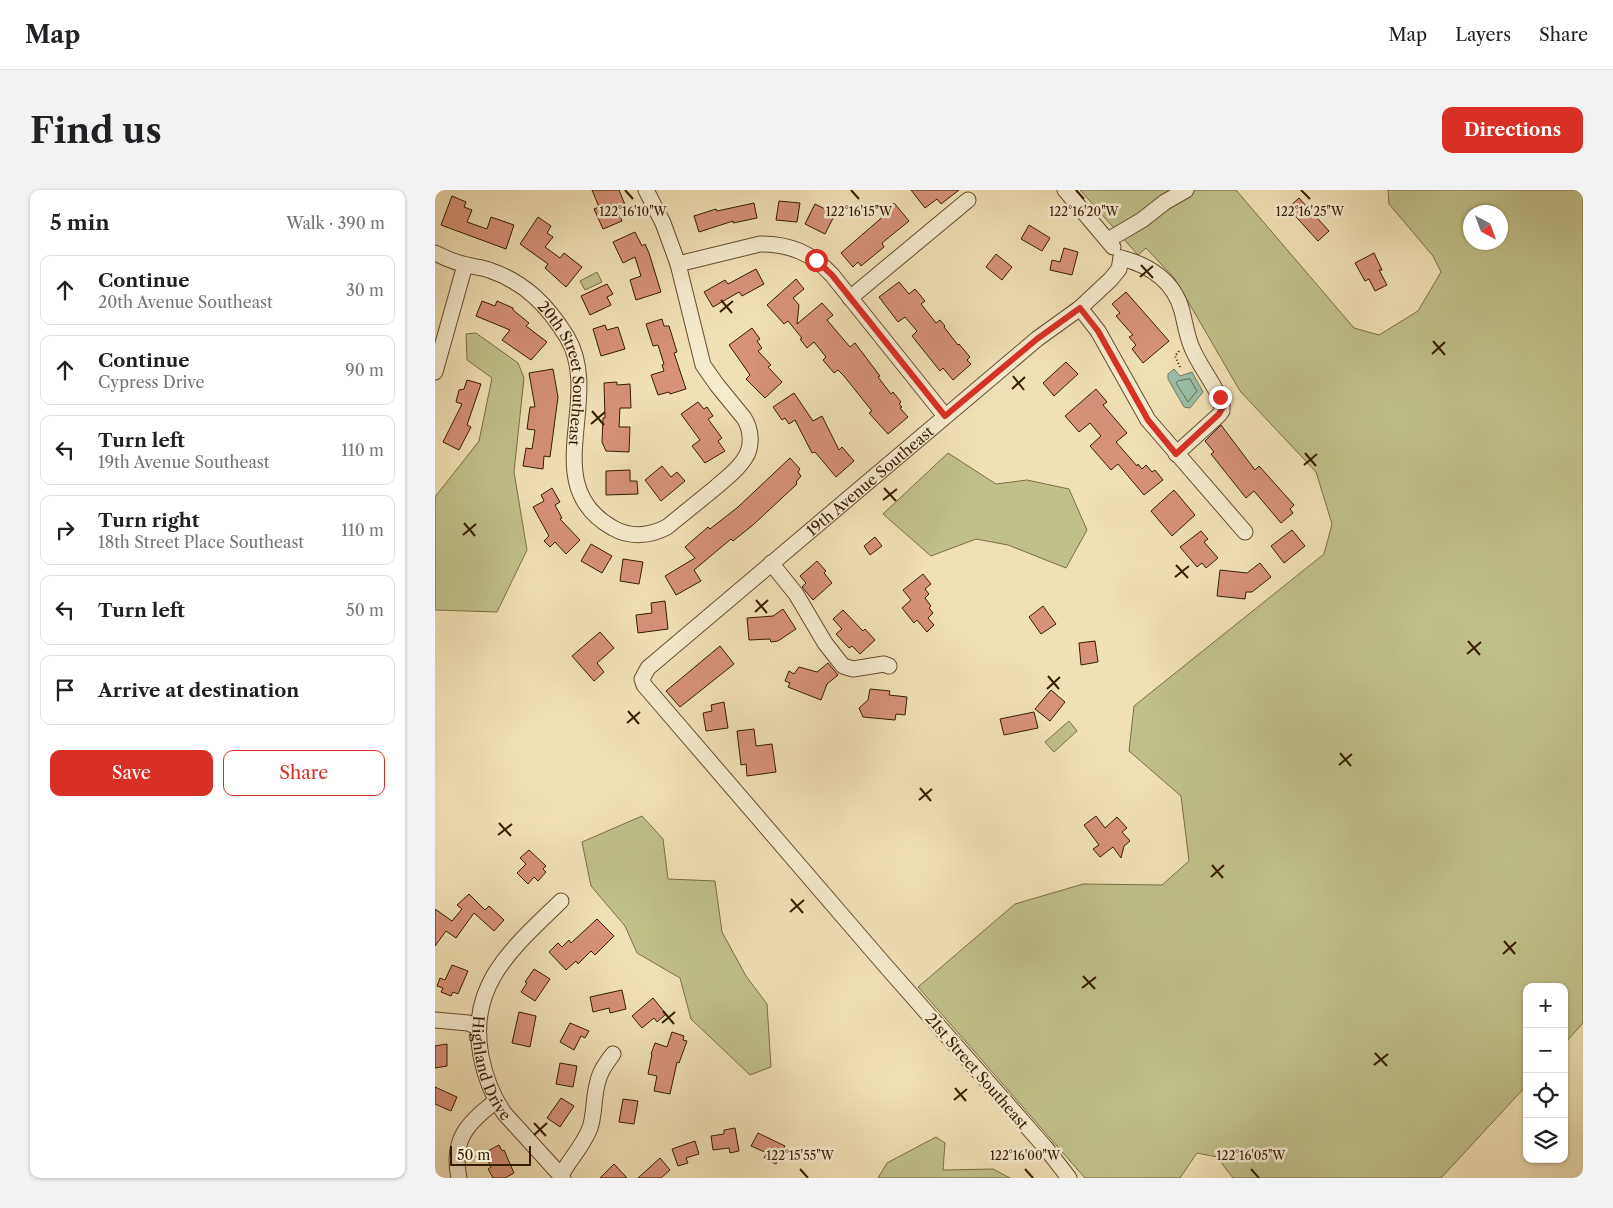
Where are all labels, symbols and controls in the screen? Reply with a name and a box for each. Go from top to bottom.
text: Map [25,20,80,49]
text: Map [1389,24,1427,46]
text: Layers [1455,24,1511,46]
text: Share [1539,24,1588,46]
button: Directions [1442,107,1583,153]
text: Find us [30,109,162,152]
text: 122°16'10"W [599,204,668,219]
text: 122°16'15"W [826,204,893,219]
text: 122°16'20"W [1049,204,1120,219]
text: 122°16'25"W [1276,204,1345,219]
north arrow [1463,205,1508,250]
text: 5 min [50,210,110,235]
text: Walk · 390 m [286,213,385,233]
route start [805,249,828,272]
text: Continue [98,269,190,292]
icon: ahead [51,276,79,304]
text: 30 m [346,280,384,300]
text: 20th Avenue Southeast [98,292,273,312]
street label: 20th Street Southeast [534,296,589,447]
text: Continue [98,349,190,372]
icon: ahead [51,356,79,384]
text: 90 m [345,360,384,380]
text: Cypress Drive [98,372,204,392]
route end [1209,386,1232,409]
street label: 19th Avenue Southeast [802,421,938,540]
text: Turn left [98,429,185,452]
icon: left [51,436,79,464]
text: 110 m [341,440,384,460]
text: 19th Avenue Southeast [98,452,269,472]
text: Turn right [98,509,199,532]
icon: right [51,516,79,544]
text: 110 m [341,520,384,540]
text: 18th Street Place Southeast [98,532,304,552]
icon: left [51,596,79,624]
text: Turn left [98,599,185,622]
text: 50 m [346,600,384,620]
icon: arrive [51,676,79,704]
text: Arrive at destination [98,679,299,702]
button: Save [50,750,213,796]
button: Share [223,750,385,796]
map controls [1523,983,1568,1163]
button: + [1523,983,1568,1028]
street label: 21st Street Southeast [921,1009,1033,1133]
street label: Highland Drive [469,1015,515,1124]
button: − [1523,1028,1568,1073]
button: locate [1523,1073,1568,1118]
button: layers [1523,1118,1568,1163]
scale bar [450,1143,531,1166]
text: 50 m [457,1146,490,1164]
text: 122°15'55"W [766,1148,835,1163]
text: 122°16'00"W [990,1148,1061,1163]
text: 122°16'05"W [1217,1148,1286,1163]

